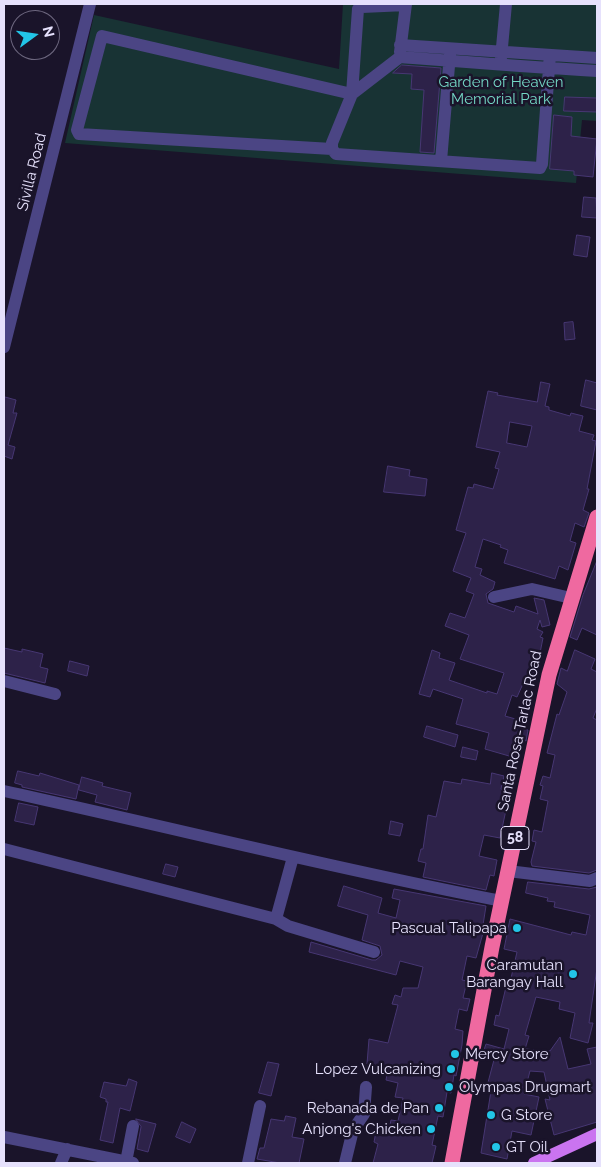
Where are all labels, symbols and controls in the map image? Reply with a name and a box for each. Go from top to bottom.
north arrow [10,10,60,60]
text: N [40,24,58,39]
park label: Garden of Heaven Memorial Park [438,73,564,108]
street label: Sivilla Road [14,131,50,213]
street label: Santa Rosa-Tarlac Road [494,649,546,813]
road number: 58 [501,826,529,850]
place label: Pascual Talipapa [391,919,507,937]
marker: Pascual Talipapa [511,922,523,934]
place label: Caramutan Barangay Hall [466,956,563,991]
marker: Caramutan Barangay Hall [567,968,579,980]
place label: Mercy Store [465,1045,549,1063]
marker: Mercy Store [449,1048,461,1060]
place label: Lopez Vulcanizing [315,1060,441,1078]
marker: Lopez Vulcanizing [445,1063,457,1075]
place label: Olympas Drugmart [459,1078,591,1096]
marker: Olympas Drugmart [443,1081,455,1093]
place label: Rebanada de Pan [307,1099,429,1117]
marker: Rebanada de Pan [433,1102,445,1114]
place label: G Store [501,1106,552,1124]
marker: G Store [485,1109,497,1121]
place label: Anjong's Chicken [302,1120,421,1138]
marker: Anjong's Chicken [425,1123,437,1135]
place label: GT Oil [506,1138,548,1156]
marker: GT Oil [490,1141,502,1153]

